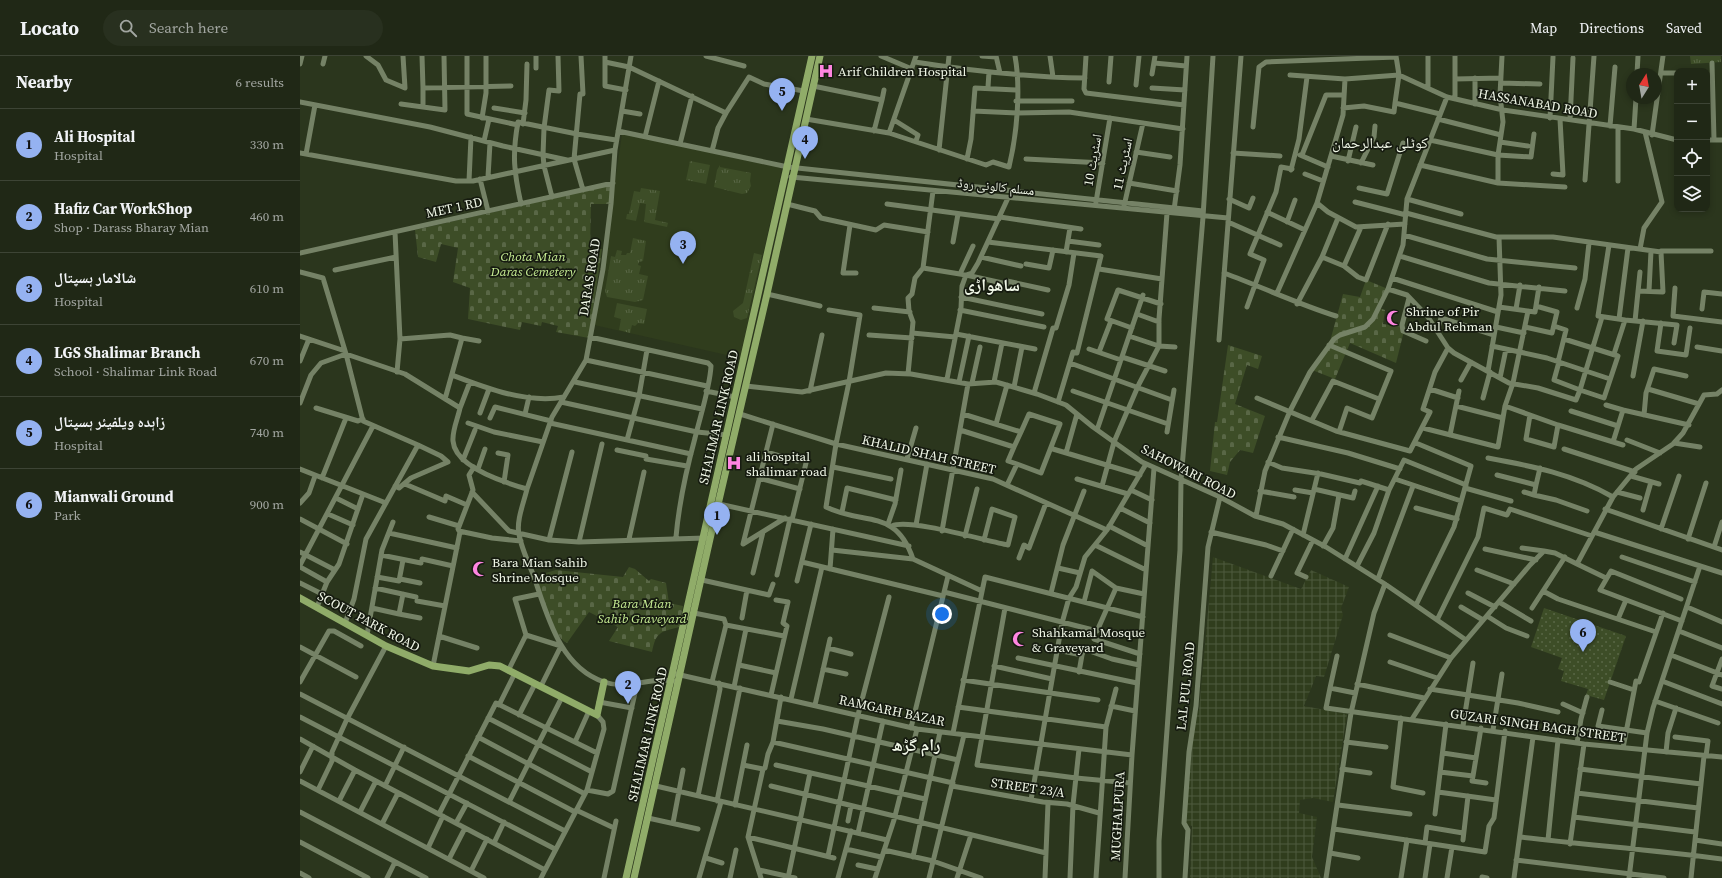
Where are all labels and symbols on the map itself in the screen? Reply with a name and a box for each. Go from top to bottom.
hospital icon: Arif Children Hospital [817,62,835,80]
place label: Arif Children Hospital [838,63,967,80]
north arrow [1626,68,1662,104]
pin: 5 [769,78,795,111]
street label: HASSANABAD ROAD [1477,85,1599,122]
pin: 4 [792,126,818,159]
district label: کوٹلی عبدالرحمان [1332,132,1428,153]
street label: اسٹریٹ 10 [1080,133,1105,188]
street label: اسٹریٹ 11 [1109,137,1136,192]
street label: مسلم کالونی روڈ [957,174,1035,199]
street label: MET 1 RD [424,193,484,222]
pin: 3 [670,231,696,264]
street label: DARAS ROAD [575,237,604,317]
park label: Chota Mian Daras Cemetery [490,248,576,280]
district label: ساھواڑی [964,273,1020,297]
place label: Shrine of Pir Abdul Rehman [1406,303,1493,335]
mosque icon: Shrine of Pir Abdul Rehman [1385,309,1403,327]
street label: SHALIMAR LINK ROAD [695,348,742,486]
street label: KHALID SHAH STREET [860,431,998,478]
street label: SAHOWARI ROAD [1139,440,1239,503]
place label: ali hospital shalimar road [746,448,828,480]
hospital icon: ali hospital shalimar road [725,454,743,472]
pin: 1 [704,502,730,535]
place label: Bara Mian Sahib Shrine Mosque [492,554,587,586]
mosque icon: Bara Mian Sahib Shrine Mosque [471,560,489,578]
street label: SCOUT PARK ROAD [315,587,423,656]
park label: Bara Mian Sahib Graveyard [597,595,687,627]
your location [932,604,952,624]
pin: 6 [1570,619,1596,652]
place label: Shahkamal Mosque & Graveyard [1032,624,1146,656]
mosque icon: Shahkamal Mosque & Graveyard [1011,630,1029,648]
street label: LAL PUL ROAD [1172,641,1199,731]
street label: SHALIMAR LINK ROAD [624,665,671,803]
pin: 2 [615,671,641,704]
street label: RAMGARH BAZAR [837,691,947,730]
street label: GUZARI SINGH BAGH STREET [1449,705,1627,746]
district label: رام گڑھ [891,733,941,757]
street label: MUGHALPURA [1107,770,1128,861]
street label: STREET 23/A [990,774,1066,801]

